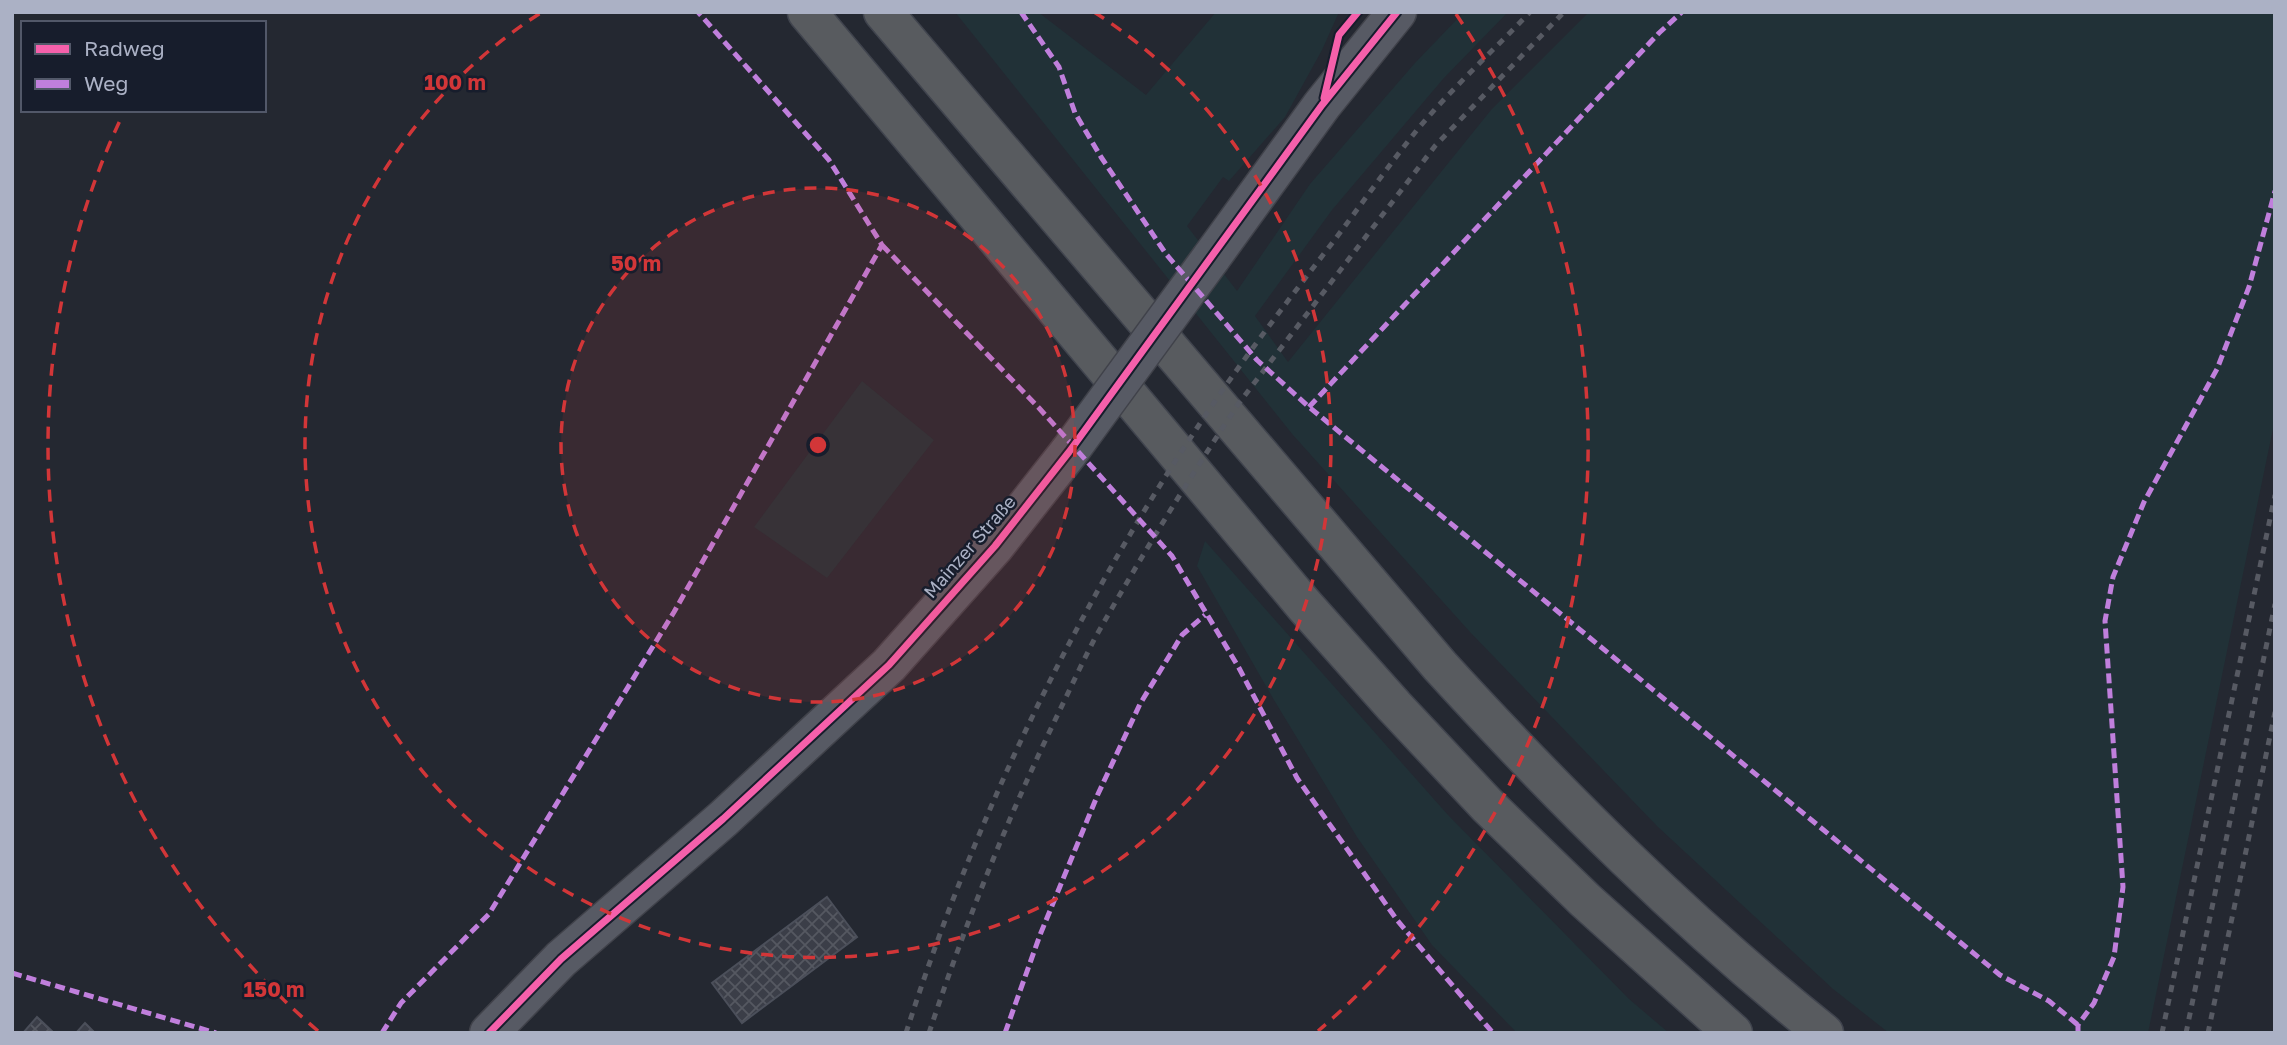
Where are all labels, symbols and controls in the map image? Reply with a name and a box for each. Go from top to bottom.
legend [21,21,266,112]
text: Radweg [84,35,165,61]
text: 100 m [424,69,486,95]
text: Weg [84,70,128,96]
text: 50 m [611,250,661,276]
centre of rings [806,433,830,457]
street label: Mainzer Straße [919,490,1020,602]
text: 150 m [244,976,304,1002]

